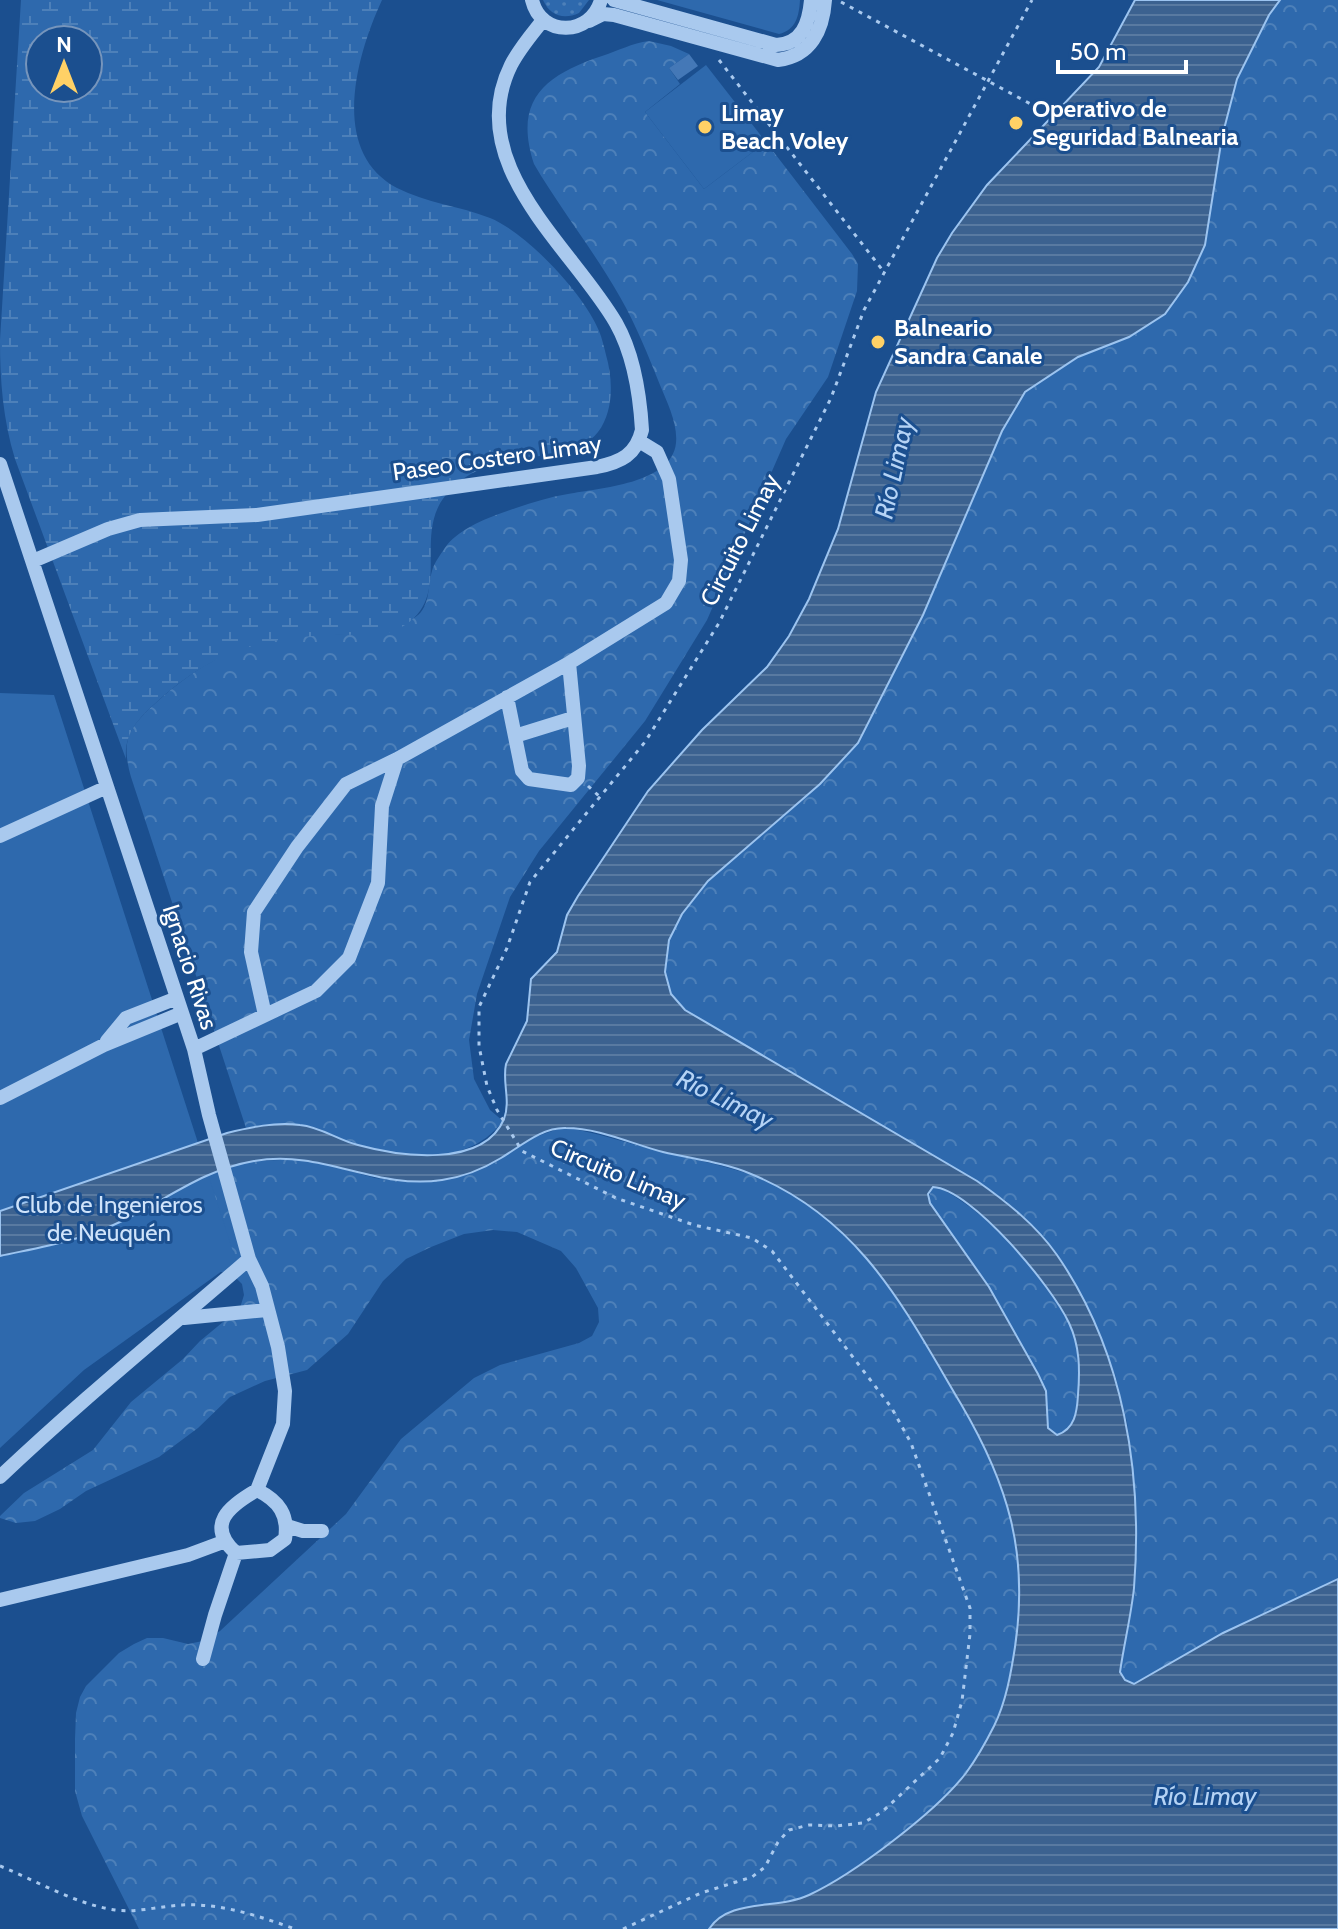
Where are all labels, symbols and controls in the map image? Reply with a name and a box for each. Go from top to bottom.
north arrow [24,24,104,104]
scale bar [1058,24,1186,74]
text: N [56,31,72,58]
text: 50 m [1070,37,1126,66]
place label: Operativo de Seguridad Balnearia [1032,94,1239,151]
place label: Limay Beach Voley [721,98,849,155]
marker: Operativo de Seguridad Balnearia [1007,114,1025,132]
marker: Limay Beach Voley [696,118,714,136]
place label: Balneario Sandra Canale [894,313,1042,370]
marker: Balneario Sandra Canale [869,333,887,351]
water label: Río Limay [868,413,921,522]
street label: Paseo Costero Limay [391,428,603,487]
street label: Circuito Limay [694,469,785,611]
street label: Ignacio Rivas [157,901,224,1033]
water label: Río Limay [672,1062,779,1136]
street label: Circuito Limay [546,1132,690,1215]
park label: Club de Ingenieros de Neuquén [15,1190,203,1247]
water label: Río Limay [1153,1780,1258,1812]

